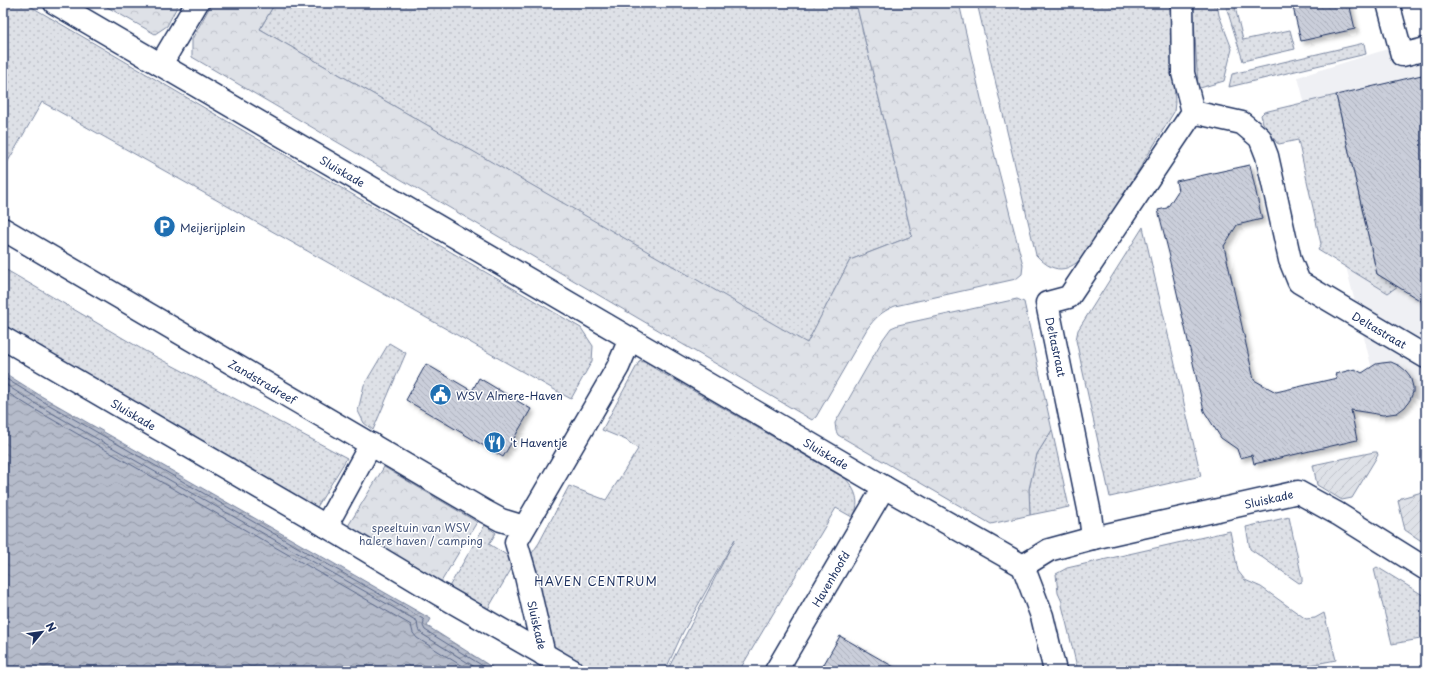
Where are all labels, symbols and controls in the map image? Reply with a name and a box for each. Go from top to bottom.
street label: Sluiskade [317,151,369,191]
parking icon: Meijerijplein [151,214,177,240]
place label: Meijerijplein [180,219,245,236]
street label: Deltastraat [1349,307,1411,353]
street label: Deltastraat [1041,316,1071,379]
street label: Zandstradreef [226,355,301,409]
public building icon: WSV Almere-Haven [428,382,454,408]
place label: WSV Almere-Haven [456,387,563,404]
street label: Sluiskade [108,394,159,434]
restaurant icon: 't Haventje [482,429,508,455]
street label: Sluiskade [800,433,852,473]
place label: 't Haventje [510,434,568,451]
street label: Sluiskade [1242,485,1295,512]
park label: speeltuin van WSV halere haven / camping [359,519,483,549]
street label: Havenhoofd [807,548,853,610]
district label: HAVEN CENTRUM [534,572,658,590]
street label: Sluiskade [523,599,551,651]
north arrow [22,612,62,652]
text: N [42,619,61,635]

